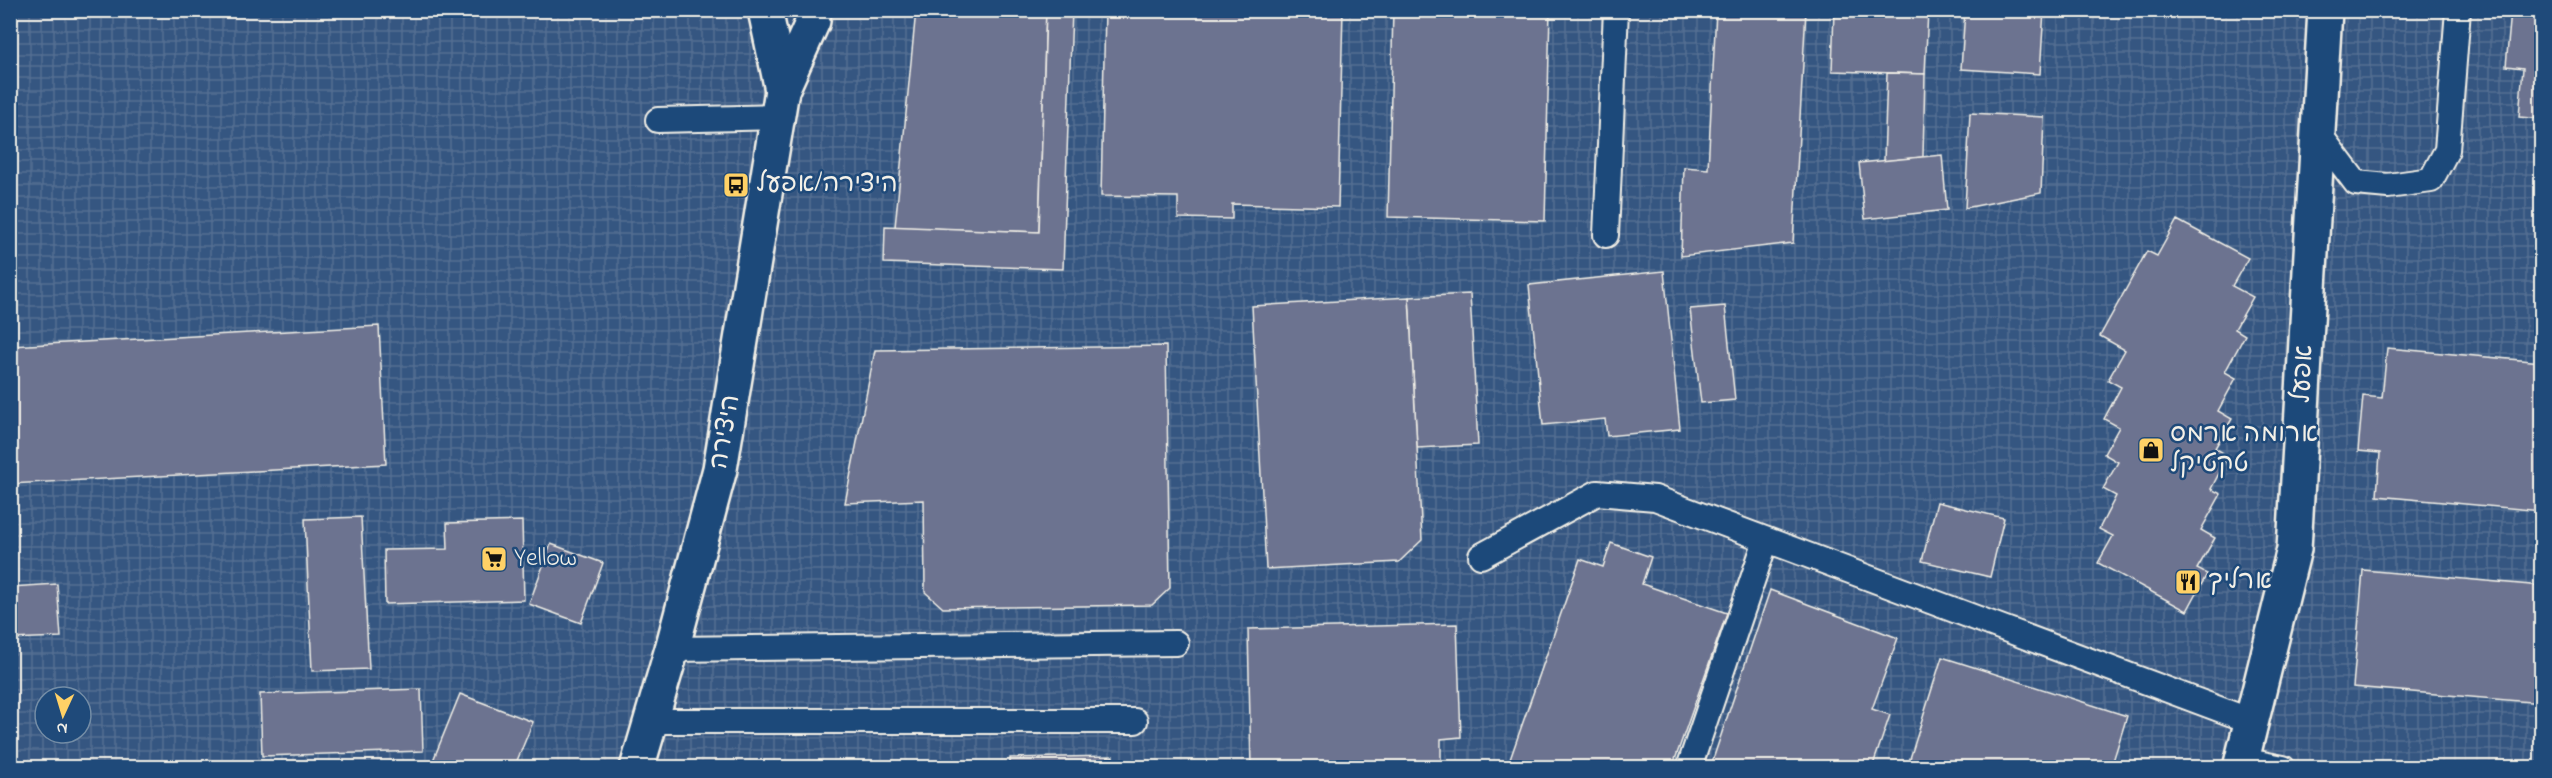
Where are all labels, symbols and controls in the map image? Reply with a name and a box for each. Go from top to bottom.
place label: היצירה/אפעל [756,166,898,204]
bus stop icon: היצירה/אפעל [721,170,751,200]
street label: אפעל [2283,344,2325,404]
street label: היצירה [701,392,751,472]
place label: ארומה ארמס טקטיקל [2170,416,2318,484]
shop icon: ארומה ארמס טקטיקל [2136,435,2166,465]
place label: Yellow [514,540,577,578]
supermarket icon: Yellow [479,544,509,574]
place label: ארליך [2208,563,2272,601]
restaurant icon: ארליך [2173,567,2203,597]
north arrow [33,685,93,745]
text: N [56,716,68,740]

